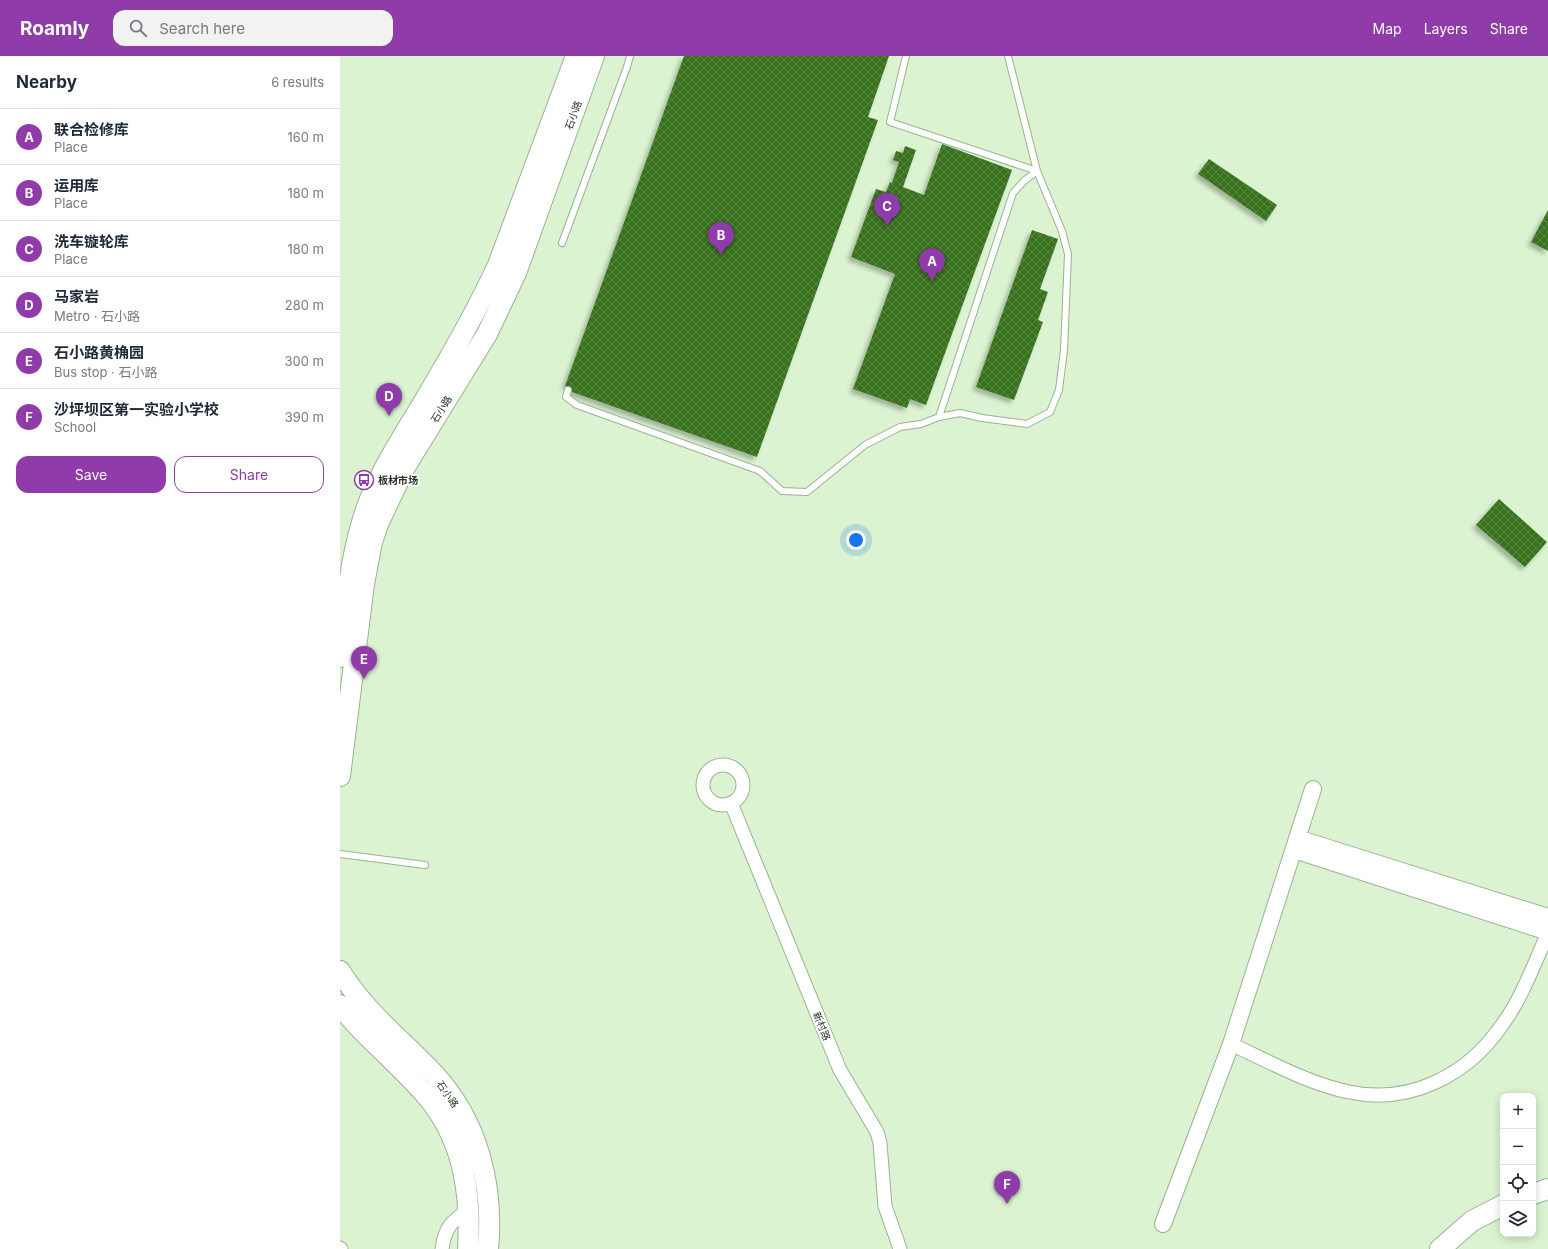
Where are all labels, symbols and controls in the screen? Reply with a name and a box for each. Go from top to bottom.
search box [113,10,393,46]
text: Roamly [20,17,89,40]
icon: search [127,17,149,39]
text: Search here [159,19,245,38]
text: Map [1373,20,1402,37]
text: Layers [1424,20,1468,37]
text: Share [1490,20,1528,37]
text: Nearby [16,72,77,92]
text: 6 results [271,74,324,90]
street label: 石小路 [562,99,584,131]
text: 联合检修库 [54,120,129,139]
text: A [24,129,34,145]
text: 160 m [287,129,324,145]
text: Place [54,139,88,155]
text: 运用库 [54,176,99,195]
text: B [25,185,33,201]
text: 180 m [287,185,324,201]
pin: C [874,193,900,226]
text: Place [54,195,88,211]
pin: B [708,222,734,255]
text: 洗车镟轮库 [54,232,129,251]
text: C [24,241,34,257]
text: 180 m [287,241,324,257]
pin: A [919,248,945,281]
text: Place [54,251,88,267]
text: 马家岩 [54,287,99,306]
text: D [24,297,34,313]
text: 280 m [285,297,324,313]
text: Metro · 石小路 [54,308,140,324]
text: 石小路黄桷园 [54,343,144,362]
text: E [25,353,33,369]
text: 300 m [285,353,324,369]
text: Bus stop · 石小路 [54,364,158,380]
pin: D [376,383,402,416]
street label: 石小路 [428,393,454,425]
text: 沙坪坝区第一实验小学校 [54,400,219,419]
text: F [25,409,33,425]
text: 390 m [285,409,324,425]
text: School [54,419,96,435]
button: Save [16,456,166,493]
button: Share [174,456,324,493]
bus stop icon: 板材市场 [353,469,375,491]
place label: 板材市场 [378,474,418,486]
your location [846,530,866,550]
pin: E [351,646,377,679]
street label: 新村路 [811,1010,833,1042]
street label: 石小路 [434,1078,462,1110]
map controls [1500,1093,1536,1237]
button: + [1500,1093,1536,1129]
button: − [1500,1129,1536,1165]
button: locate [1500,1165,1536,1201]
pin: F [994,1171,1020,1204]
button: layers [1500,1201,1536,1237]

